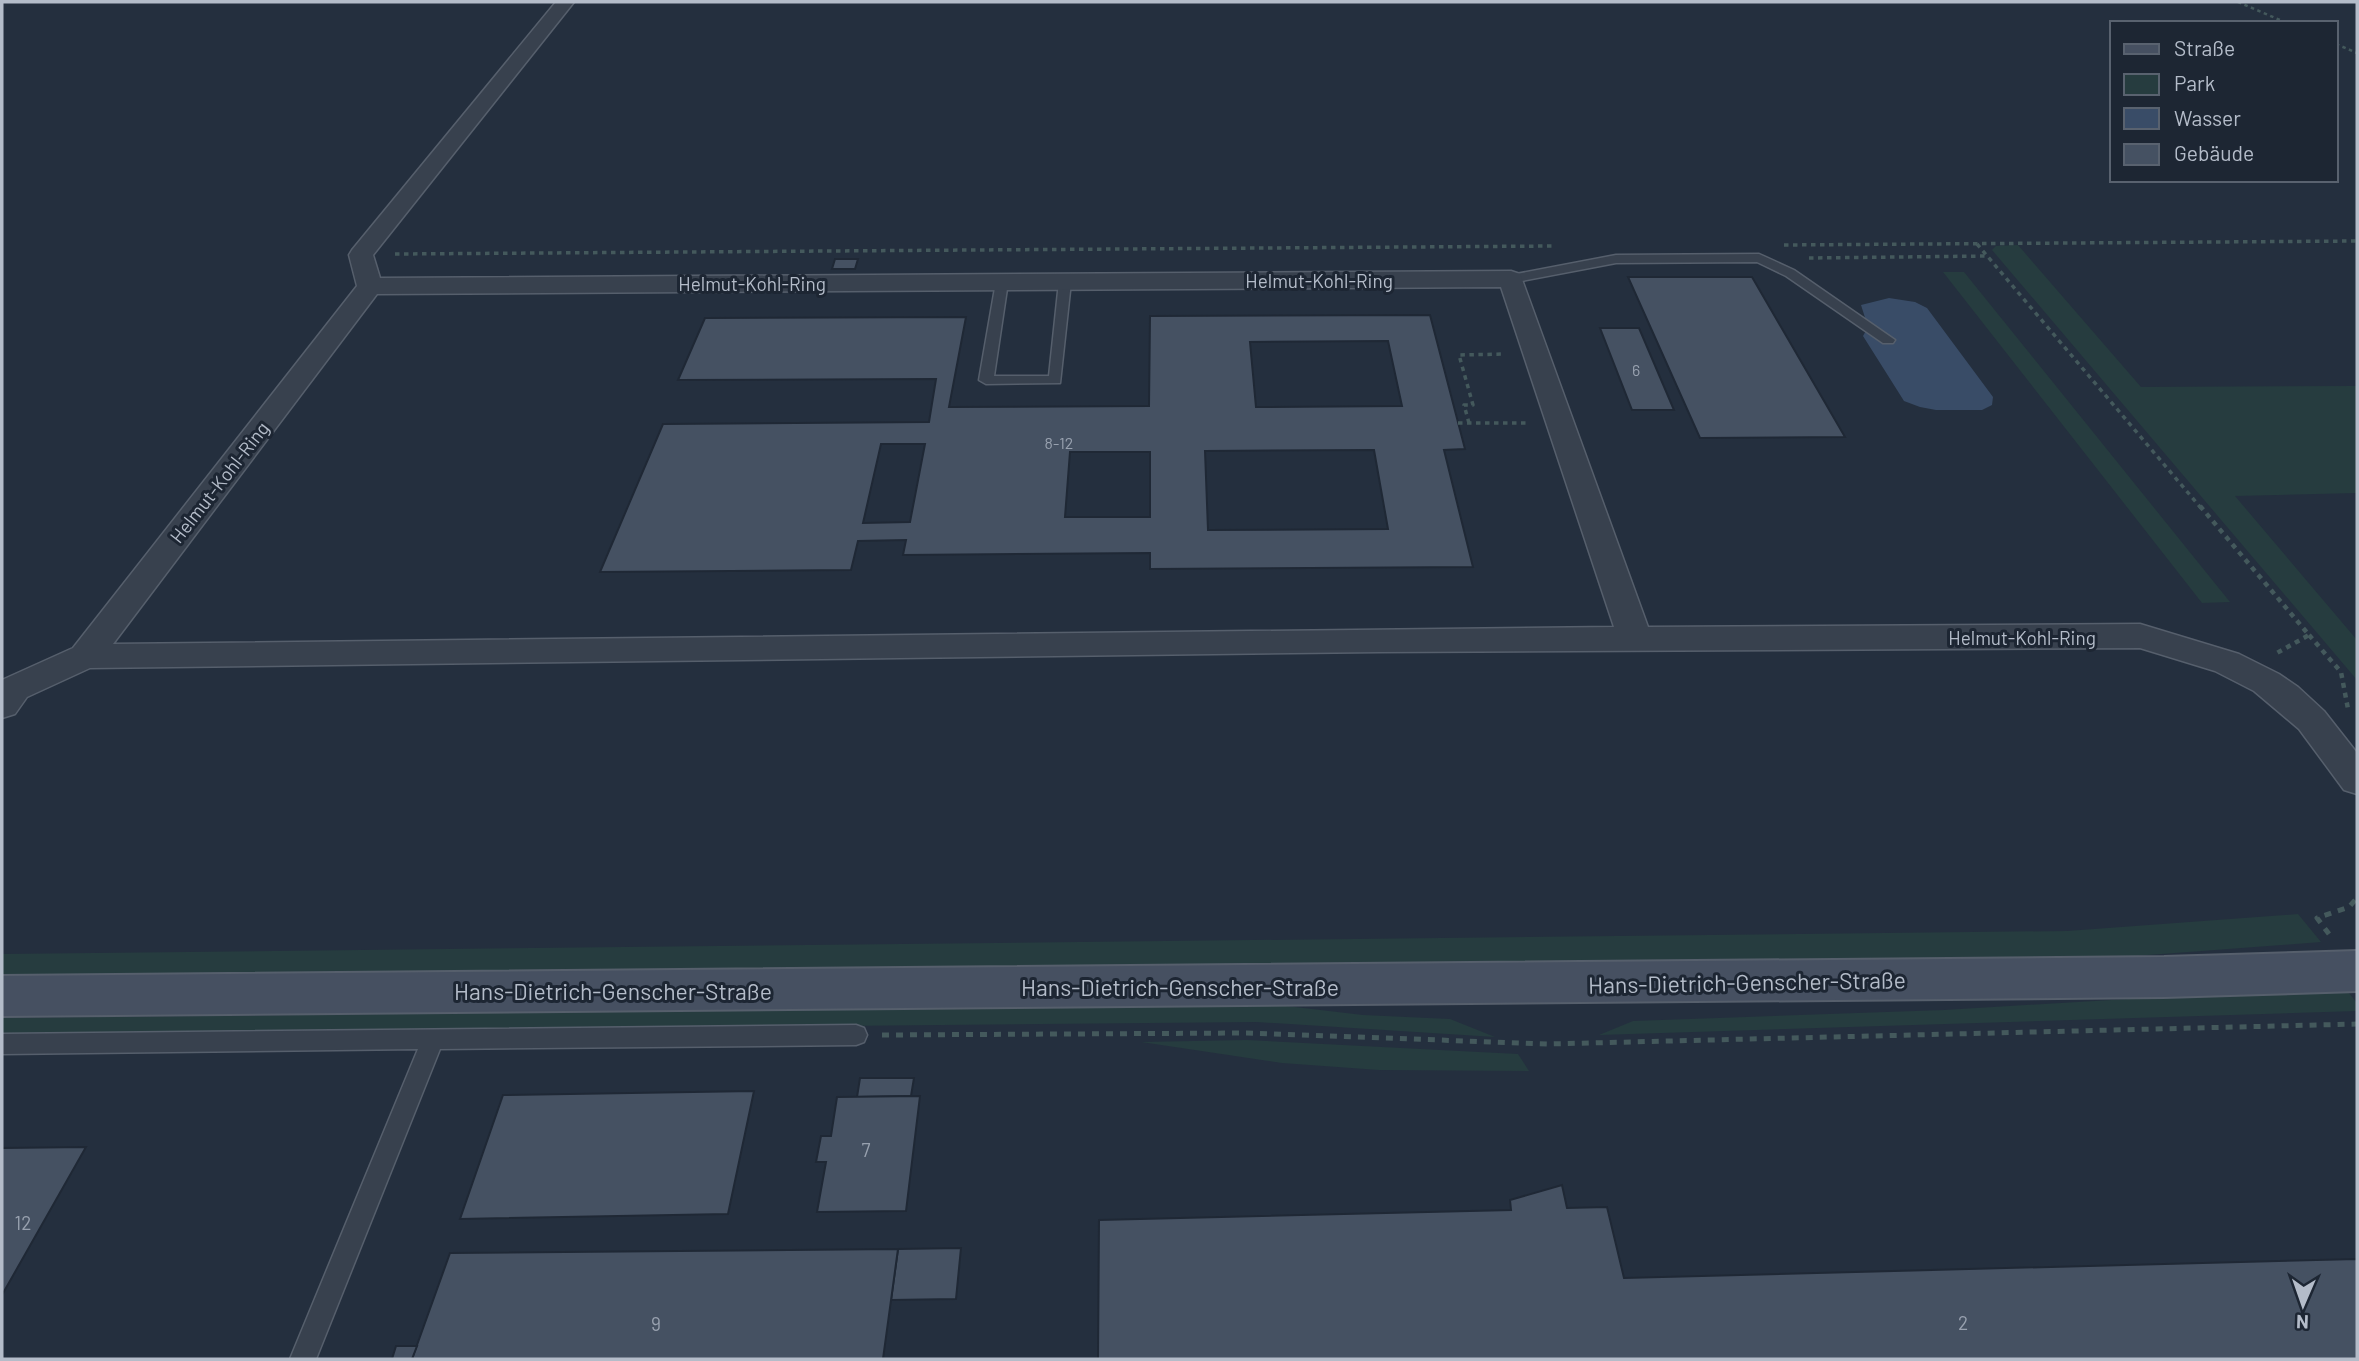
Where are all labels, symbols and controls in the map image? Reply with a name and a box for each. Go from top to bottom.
legend [2110,21,2338,182]
text: Straße [2174,35,2235,60]
text: Park [2174,70,2215,95]
text: Wasser [2174,105,2241,130]
text: Gebäude [2174,140,2254,165]
street label: Helmut-Kohl-Ring [1245,269,1393,292]
street label: Helmut-Kohl-Ring [678,272,826,295]
house number: 6 [1632,360,1640,379]
street label: Helmut-Kohl-Ring [165,417,273,547]
house number: 8-12 [1045,433,1073,452]
street label: Helmut-Kohl-Ring [1948,626,2096,649]
street label: Hans-Dietrich-Genscher-Straße [1588,965,1906,999]
street label: Hans-Dietrich-Genscher-Straße [1021,973,1339,1001]
street label: Hans-Dietrich-Genscher-Straße [454,977,772,1005]
house number: 7 [862,1138,871,1161]
house number: 12 [15,1211,31,1234]
north arrow [2268,1270,2338,1340]
house number: 2 [1958,1311,1968,1334]
text: N [2296,1311,2309,1334]
house number: 9 [651,1312,661,1335]

